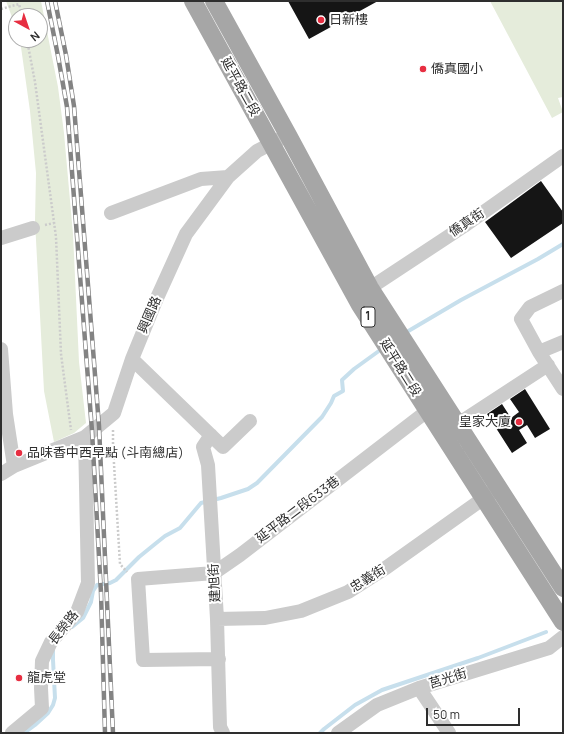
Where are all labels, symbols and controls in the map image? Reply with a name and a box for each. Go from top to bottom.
north arrow [8,8,48,48]
place label: 日新樓 [329,12,368,28]
marker: 日新樓 [316,15,326,25]
text: N [28,29,43,45]
street label: 延平路二段 [217,55,263,119]
place label: 僑真國小 [431,61,483,77]
marker: 僑真國小 [418,64,428,74]
street label: 僑真街 [446,206,488,240]
street label: 興國路 [135,294,165,336]
road number: 1 [361,307,375,327]
street label: 延平路二段 [376,336,424,400]
place label: 皇家大廈 [459,414,511,430]
marker: 皇家大廈 [514,417,524,427]
place label: 品味香中西早點 (斗南總店) [27,445,184,461]
marker: 品味香中西早點 (斗南總店) [14,448,24,458]
street label: 延平路二段633巷 [253,474,343,546]
street label: 忠義街 [347,562,389,596]
street label: 建旭街 [206,563,224,603]
street label: 長榮路 [46,608,82,648]
street label: 莒光街 [427,666,469,692]
place label: 龍虎堂 [27,670,66,686]
marker: 龍虎堂 [14,673,24,683]
scale bar [428,700,522,726]
text: 50 m [433,706,460,723]

